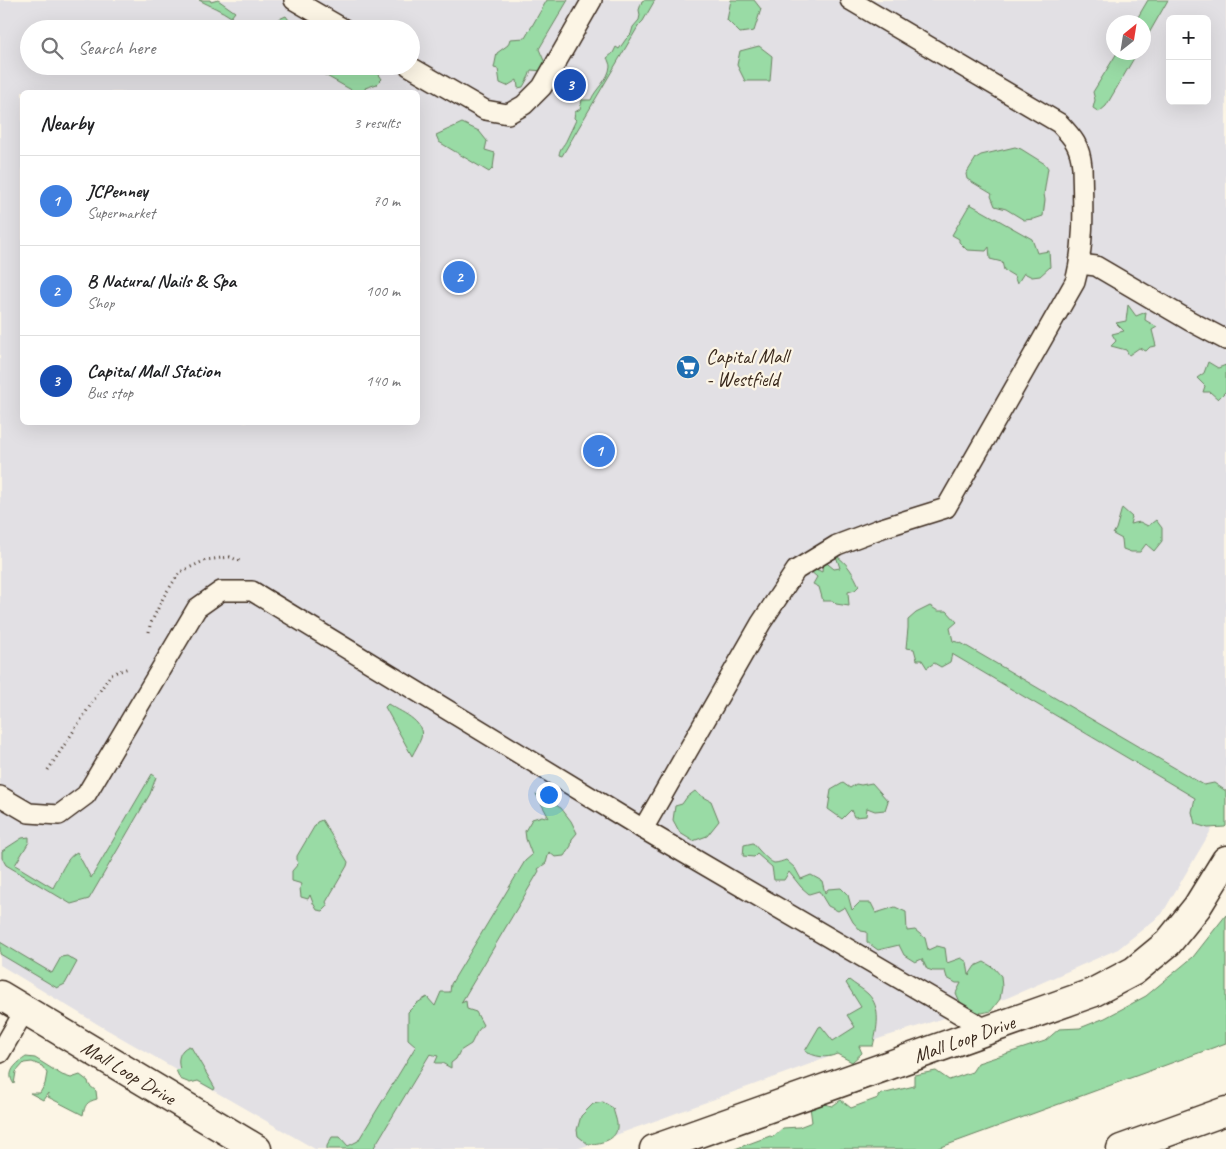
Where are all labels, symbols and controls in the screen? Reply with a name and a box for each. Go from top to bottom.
north arrow [1106,15,1151,60]
map controls [1166,15,1211,105]
button: + [1166,15,1211,60]
search box [20,20,420,75]
icon: search [38,34,66,62]
text: Search here [78,36,155,60]
button: − [1166,60,1211,105]
pin: 3 [554,66,586,104]
text: Nearby [40,110,93,136]
text: 3 results [353,113,400,133]
text: JCPenney [87,179,148,203]
text: 1 [52,191,60,211]
text: 70 m [373,191,400,211]
text: Supermarket [87,203,155,223]
pin: 2 [443,258,475,296]
text: B Natural Nails & Spa [87,269,236,293]
text: 2 [52,281,60,301]
text: 100 m [366,281,400,301]
text: Shop [87,293,114,313]
place label: Capital Mall - Westfield [706,344,792,392]
supermarket icon: Capital Mall - Westfield [675,354,701,380]
text: Capital Mall Station [87,359,220,383]
text: 3 [52,371,60,391]
text: 140 m [366,371,400,391]
text: Bus stop [87,383,133,403]
pin: 1 [583,432,615,470]
your location [536,782,562,808]
street label: Mall Loop Drive [910,1009,1019,1068]
street label: Mall Loop Drive [77,1034,182,1111]

